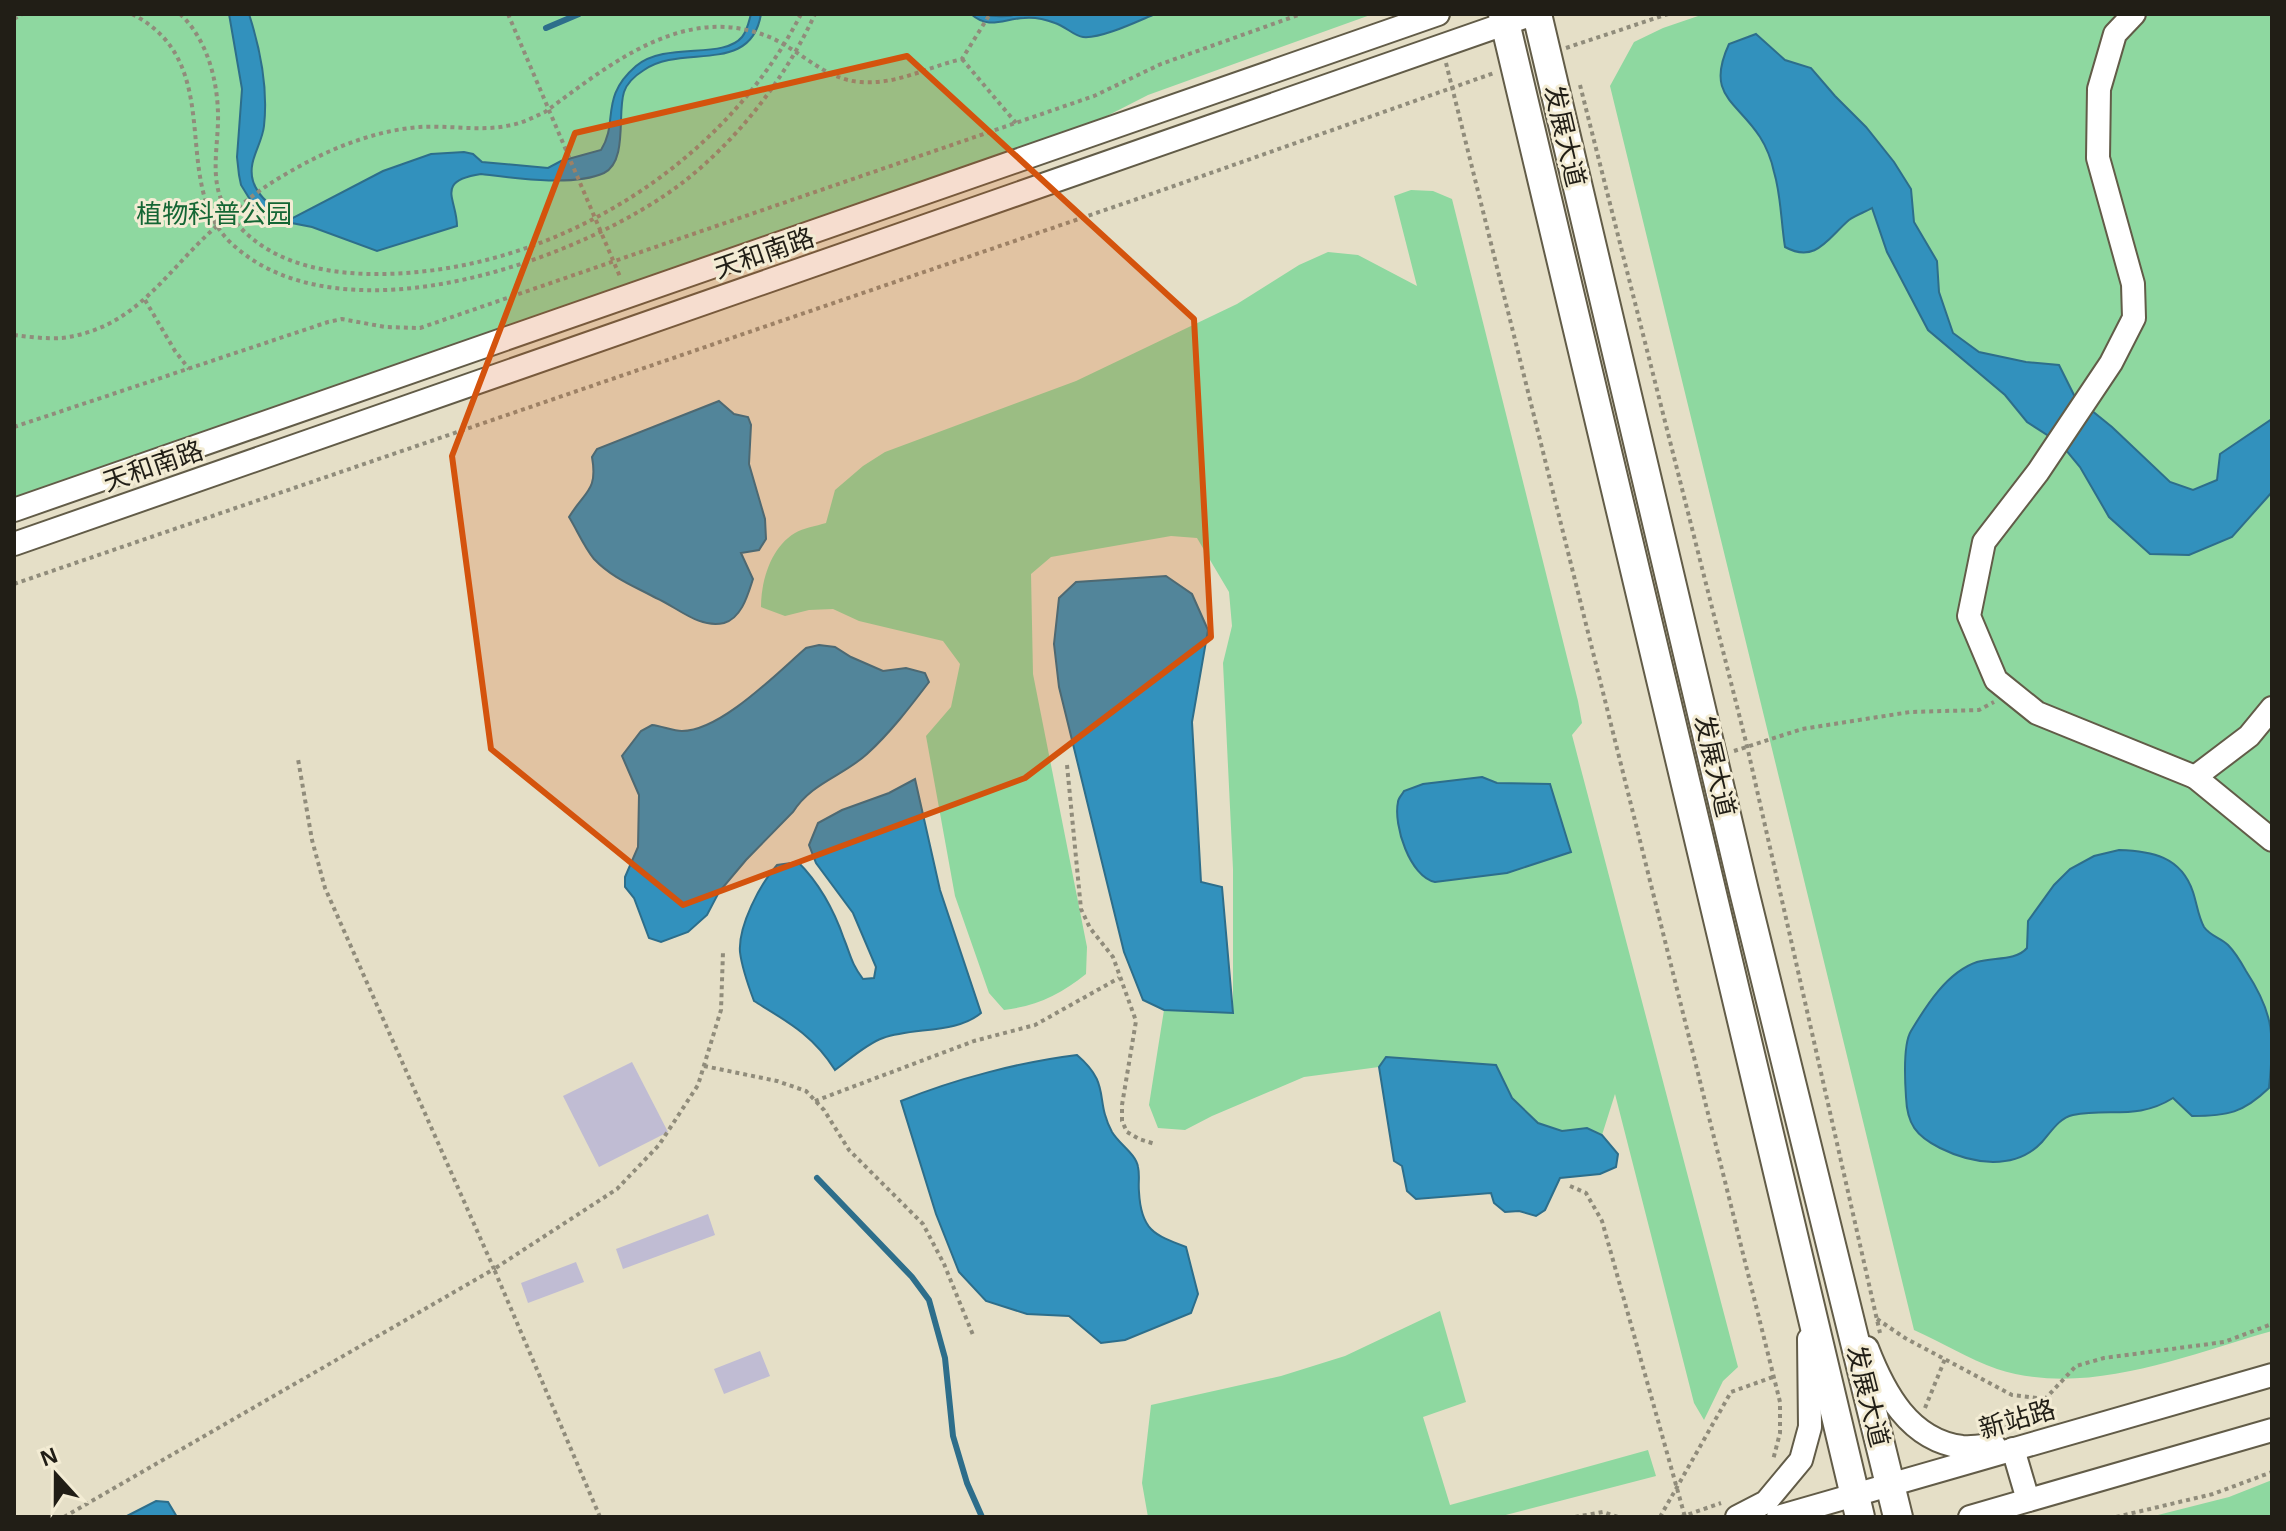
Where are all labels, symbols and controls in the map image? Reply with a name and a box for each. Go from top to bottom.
street label: 发展大道 [1539,82,1591,190]
park label: 植物科普公园 [136,199,292,229]
street label: 天和南路 [710,222,818,284]
street label: 天和南路 [99,435,207,497]
street label: 发展大道 [1689,712,1741,820]
street label: 发展大道 [1841,1342,1895,1450]
street label: 新站路 [1975,1394,2059,1444]
north arrow [16,1435,96,1515]
text: N [37,1442,61,1471]

